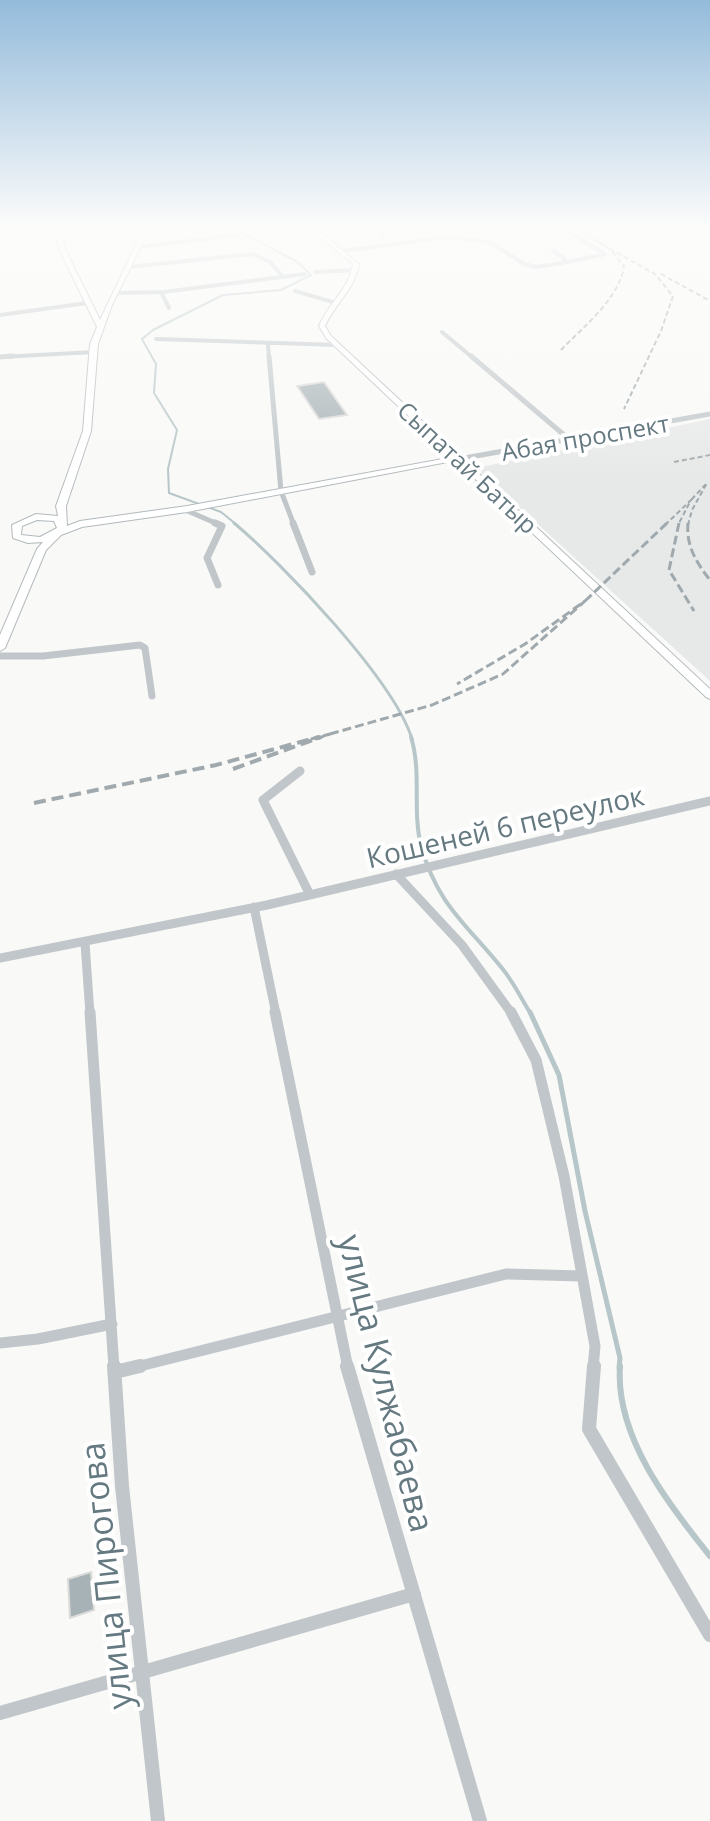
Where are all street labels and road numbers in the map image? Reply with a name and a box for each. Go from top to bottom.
street label: Сыпатай Батыр [391,393,545,541]
street label: Абая проспект [498,406,672,468]
street label: Кошеней 6 переулок [363,775,648,876]
street label: улица Кулжабаева [328,1230,446,1536]
street label: улица Пирогова [68,1440,142,1712]

